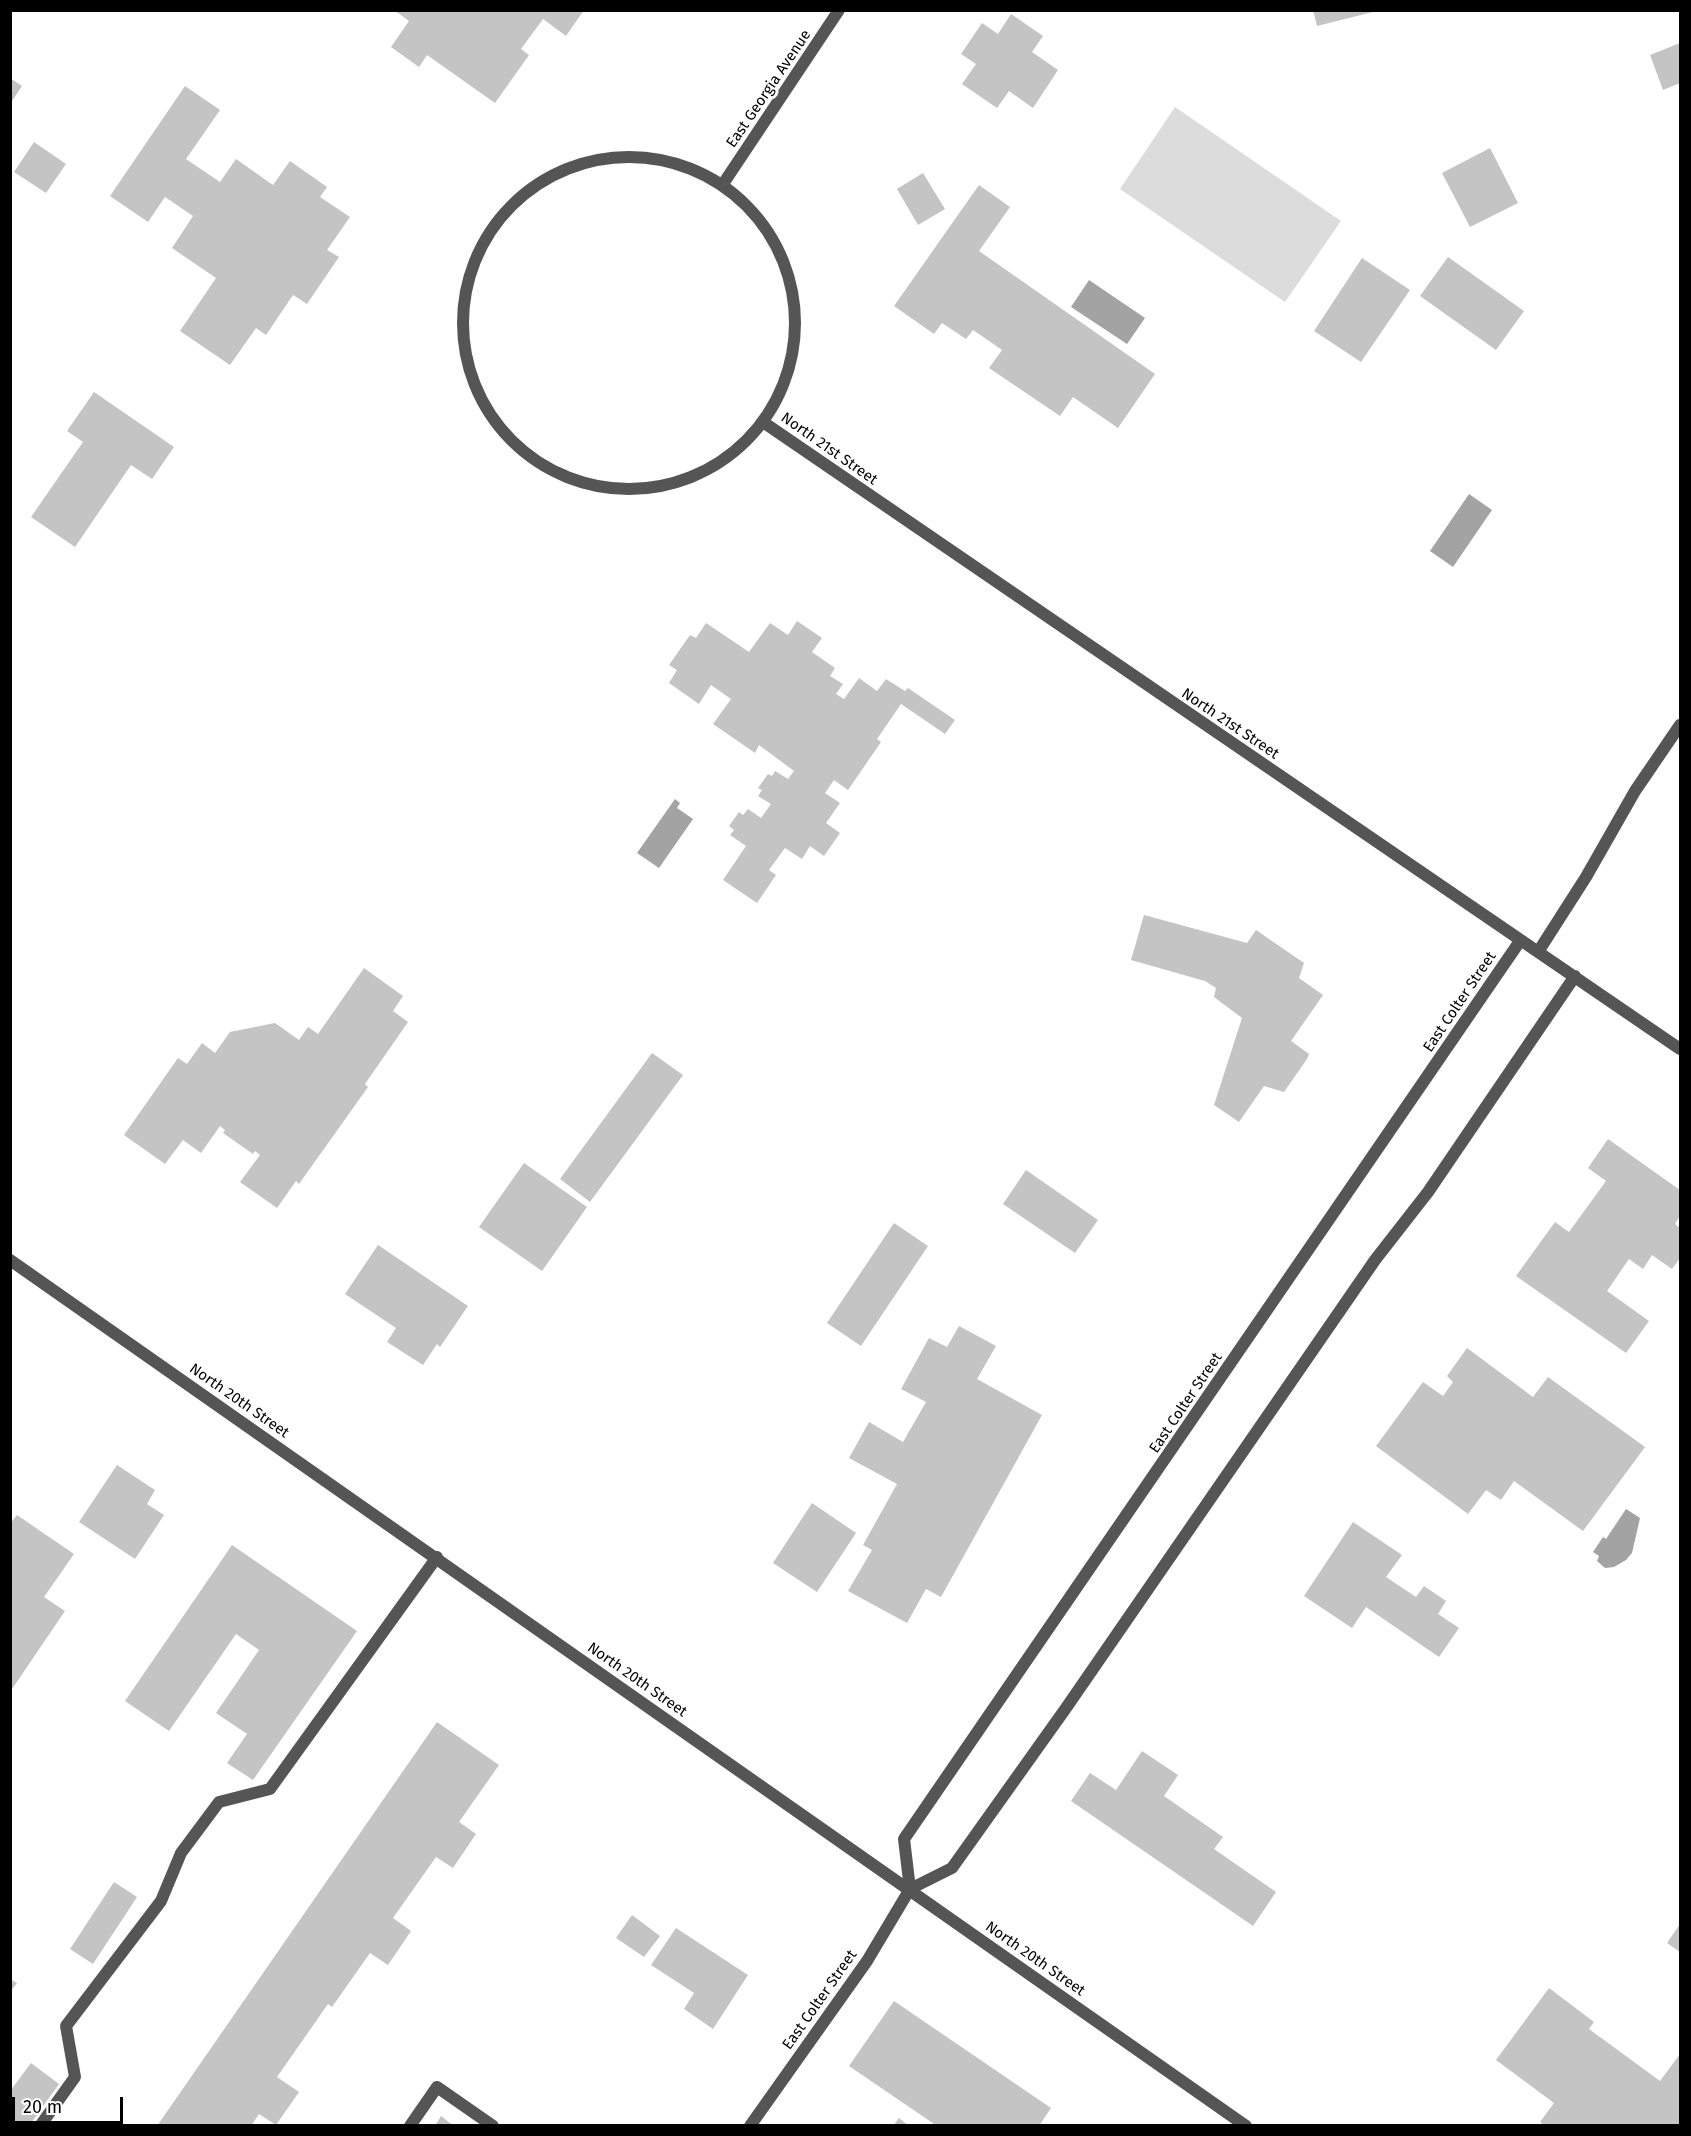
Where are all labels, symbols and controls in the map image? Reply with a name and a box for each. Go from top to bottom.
street label: East Georgia Avenue [723,27,815,151]
street label: North 21st Street [777,409,881,489]
street label: North 21st Street [1178,685,1282,763]
street label: East Colter Street [1420,948,1500,1056]
street label: East Colter Street [1146,1349,1226,1457]
street label: North 20th Street [186,1360,292,1442]
street label: North 20th Street [584,1639,690,1721]
street label: North 20th Street [982,1918,1088,2000]
street label: East Colter Street [779,1947,861,2053]
scale bar [15,2085,126,2123]
text: 20 m [23,2096,62,2118]

